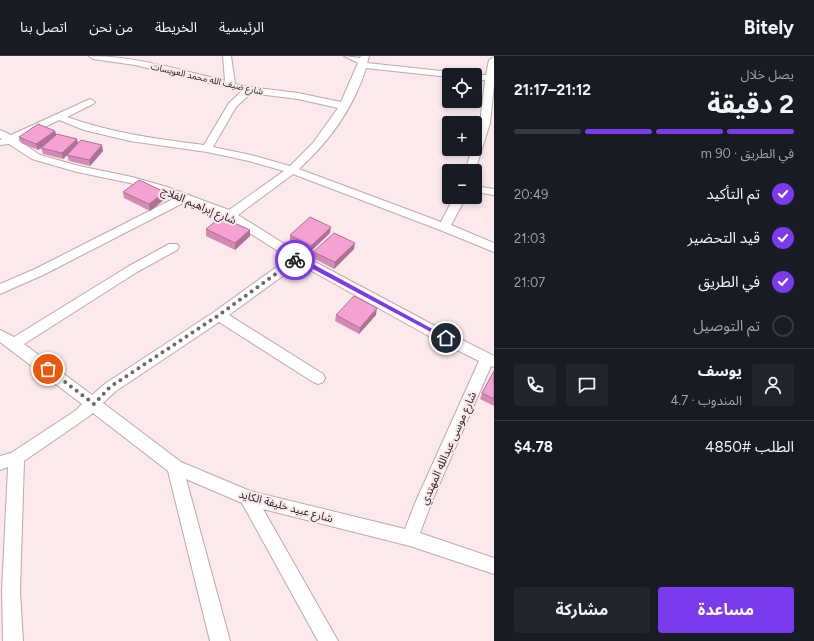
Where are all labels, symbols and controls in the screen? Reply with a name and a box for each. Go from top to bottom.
text: Bitely [744,16,794,39]
text: اتصل بنا [20,19,67,36]
text: من نحن [89,19,133,36]
text: الخريطة [155,19,197,36]
text: الرئيسية [219,19,264,36]
street label: شارع ضيف الله محمد العويسات [149,60,264,99]
text: يصل خلال [741,67,794,82]
map controls [442,68,482,204]
button: locate [442,68,482,108]
text: 21:12–21:17 [514,81,591,99]
text: 2 دقيقة [707,88,794,120]
button: + [442,116,482,156]
text: في الطريق · 90 m [701,146,794,161]
button: − [442,164,482,204]
icon: check [772,183,794,205]
street label: شارع إبراهيم الفلاح [159,184,239,229]
text: تم التأكيد [706,185,760,203]
text: 20:49 [514,187,548,202]
icon: check [772,227,794,249]
text: قيد التحضير [688,229,760,247]
text: 21:03 [514,231,545,246]
courier [275,240,315,280]
icon: bike [284,249,306,271]
icon: check [772,271,794,293]
text: في الطريق [698,273,760,291]
text: 21:07 [514,275,545,290]
text: تم التوصيل [693,317,760,335]
pin [429,321,463,355]
icon: home [435,327,457,349]
pin [31,352,65,386]
icon: bag [37,358,59,380]
text: يوسف [698,362,742,380]
button: phone [514,364,556,406]
button: chat [566,364,608,406]
button: person [752,364,794,406]
street label: شارع موسى عبدالله المهتدي [418,389,482,508]
text: المندوب · 4.7 [670,393,742,408]
text: $4.78 [514,438,553,456]
text: الطلب #4850 [705,438,794,456]
street label: شارع عبيد خليفة الكايد [237,488,335,526]
button: مشاركة [514,587,650,633]
button: مساعدة [658,587,794,633]

